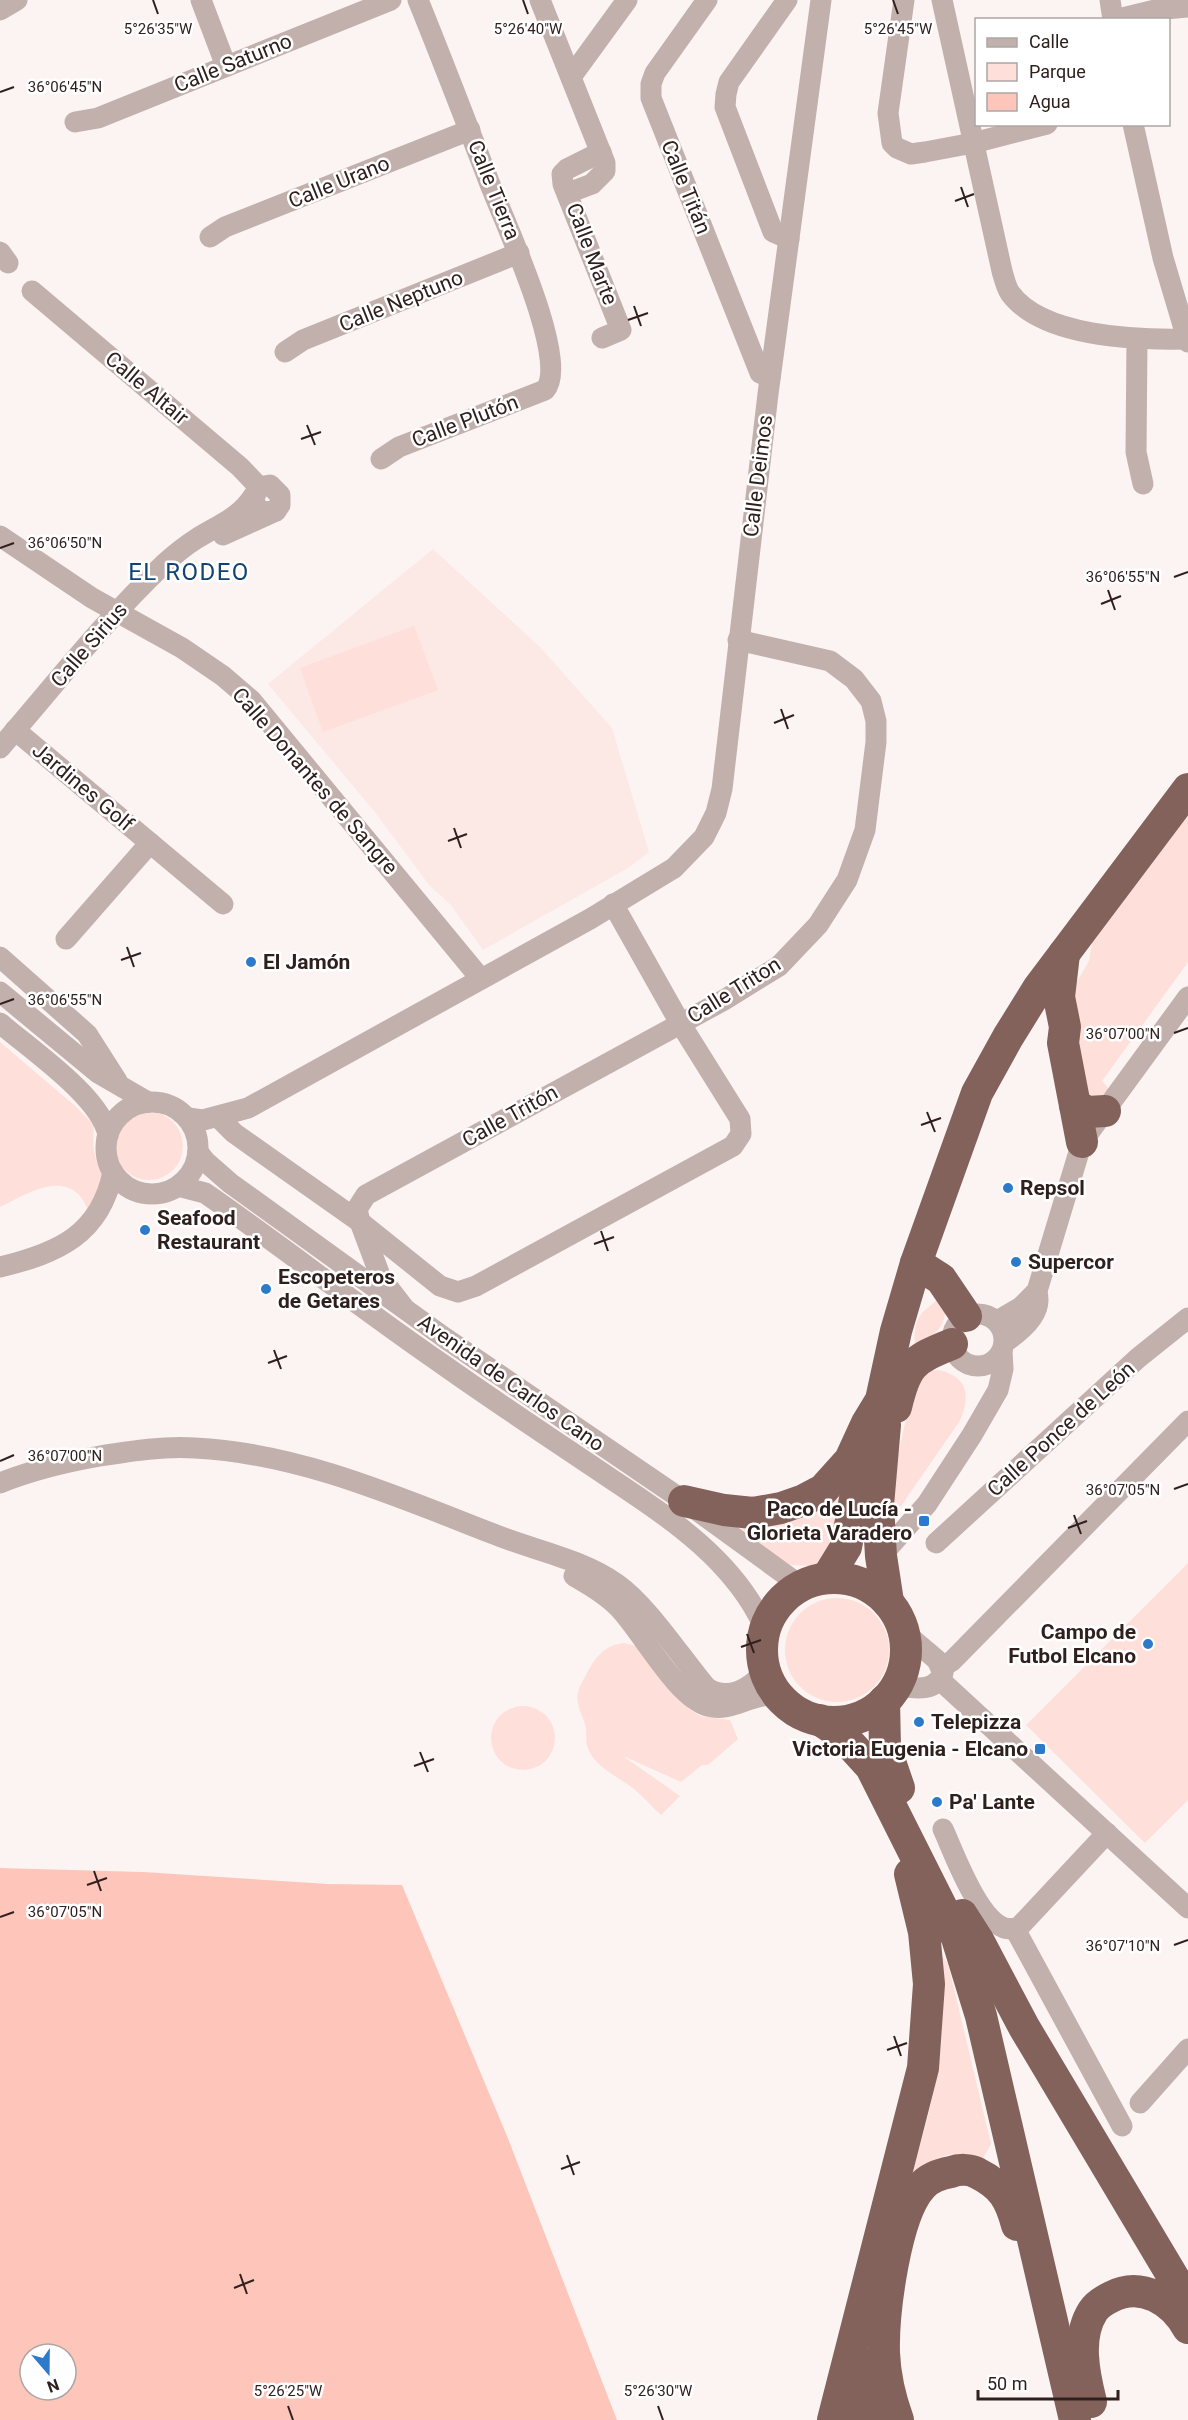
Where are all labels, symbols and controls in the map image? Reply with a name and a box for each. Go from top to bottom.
legend [975,18,1170,126]
text: 5°26'35"W [124,20,192,38]
text: 5°26'40"W [494,20,562,38]
text: 5°26'45"W [864,20,932,38]
street label: Calle Saturno [171,29,295,97]
text: Calle [1029,31,1069,52]
text: Parque [1029,61,1086,82]
text: 36°06'45"N [28,78,102,96]
text: Agua [1029,91,1071,112]
street label: Calle Tierra [463,137,525,243]
street label: Calle Titán [656,137,716,237]
street label: Calle Urano [285,151,393,213]
street label: Calle Marte [562,200,622,308]
street label: Calle Neptuno [336,265,467,337]
street label: Calle Altair [101,346,193,430]
street label: Calle Plutón [408,390,522,452]
street label: Calle Deimos [739,414,777,538]
text: 36°06'50"N [28,534,102,552]
district label: EL RODEO [128,558,250,586]
text: 36°06'55"N [1086,568,1160,586]
street label: Calle Sirius [46,598,132,692]
street label: Calle Donantes de Sangre [227,683,403,879]
street label: Jardines Golf [28,738,139,837]
place label: El Jamón [263,950,350,974]
street label: Calle Triton [683,952,785,1028]
marker: El Jamón [244,955,258,969]
text: 36°06'55"N [28,991,102,1009]
text: 36°07'00"N [1086,1025,1160,1043]
street label: Calle Tritón [458,1080,562,1152]
place label: Repsol [1020,1176,1085,1200]
marker: Repsol [1001,1181,1015,1195]
place label: Seafood Restaurant [157,1206,260,1254]
marker: Seafood Restaurant [138,1223,152,1237]
place label: Supercor [1028,1250,1114,1274]
marker: Supercor [1009,1255,1023,1269]
place label: Escopeteros de Getares [278,1265,395,1313]
marker: Escopeteros de Getares [259,1282,273,1296]
street label: Avenida de Carlos Cano [413,1310,609,1456]
street label: Calle Ponce de León [982,1357,1140,1501]
text: 36°07'00"N [28,1447,102,1465]
text: 36°07'05"N [1086,1481,1160,1499]
place label: Paco de Lucía - Glorieta Varadero [747,1497,912,1545]
marker: Paco de Lucía - Glorieta Varadero [917,1514,931,1528]
place label: Campo de Futbol Elcano [1008,1620,1136,1668]
marker: Campo de Futbol Elcano [1141,1637,1155,1651]
place label: Telepizza [931,1710,1021,1734]
marker: Telepizza [912,1715,926,1729]
place label: Victoria Eugenia - Elcano [792,1737,1028,1761]
marker: Victoria Eugenia - Elcano [1033,1742,1047,1756]
place label: Pa' Lante [949,1790,1035,1814]
marker: Pa' Lante [930,1795,944,1809]
text: 36°07'05"N [28,1903,102,1921]
text: 36°07'10"N [1086,1937,1160,1955]
north arrow [18,2342,78,2402]
scale bar [978,2363,1118,2401]
text: 50 m [987,2373,1027,2394]
text: N [44,2375,62,2396]
text: 5°26'25"W [254,2382,322,2400]
text: 5°26'30"W [624,2382,692,2400]

